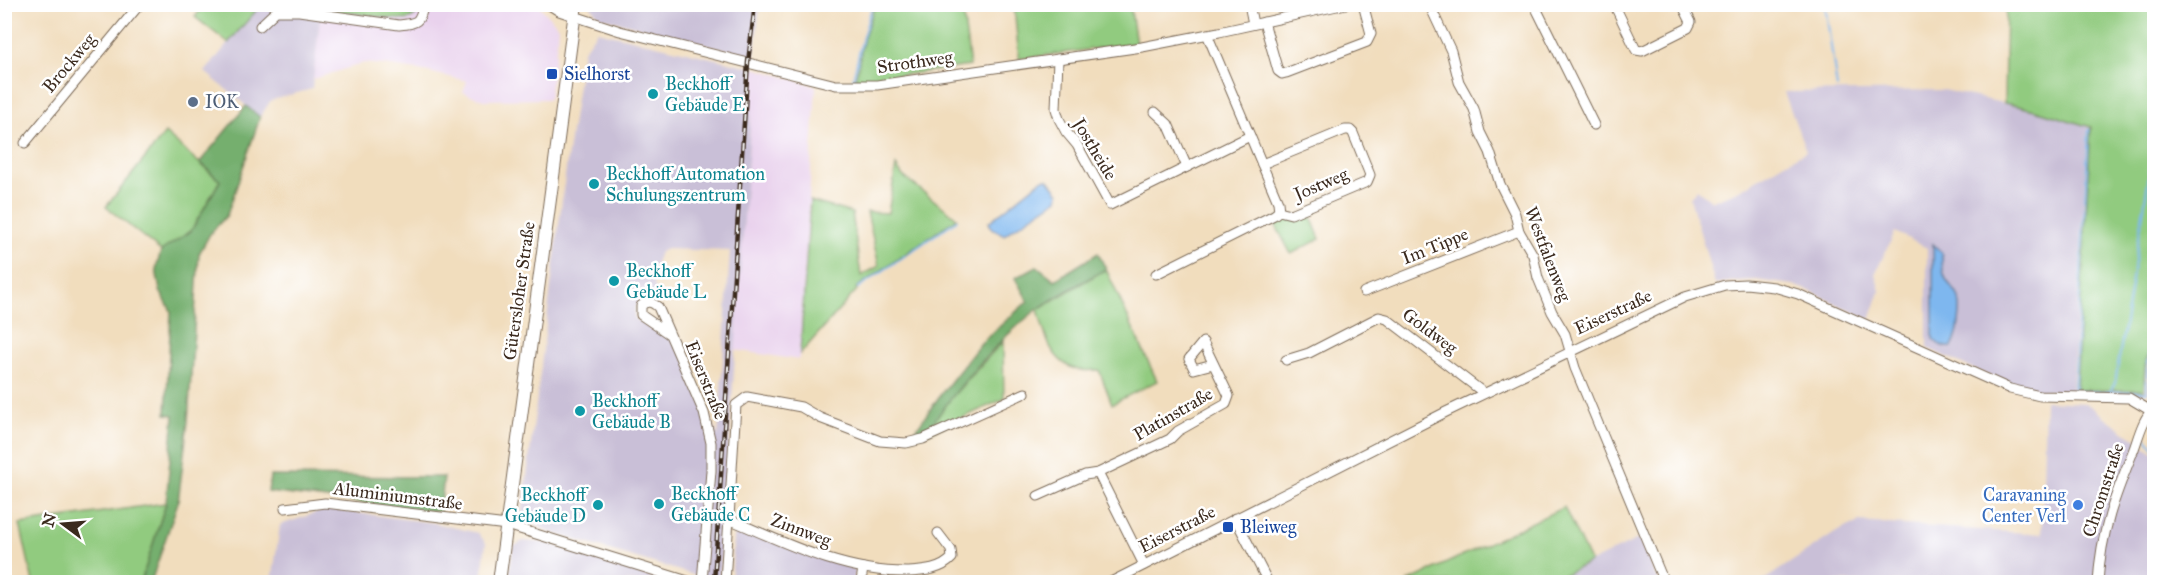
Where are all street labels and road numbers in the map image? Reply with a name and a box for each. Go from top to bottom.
street label: Brockweg [38,28,101,98]
street label: Strothweg [876,46,955,79]
street label: Jostheide [1066,113,1122,184]
street label: Jostweg [1289,163,1352,207]
street label: Westfalenweg [1519,203,1576,305]
street label: Gütersloher Straße [498,220,540,362]
street label: Im Tippe [1399,223,1471,269]
street label: Eiserstraße [1571,285,1655,339]
street label: Goldweg [1397,303,1462,360]
street label: Eiserstraße [680,338,732,422]
street label: Platinstraße [1129,382,1217,446]
street label: Chromstraße [2078,440,2128,540]
street label: Aluminiumstraße [331,477,464,515]
street label: Eiserstraße [1135,500,1219,558]
street label: Zinnweg [767,508,835,553]

